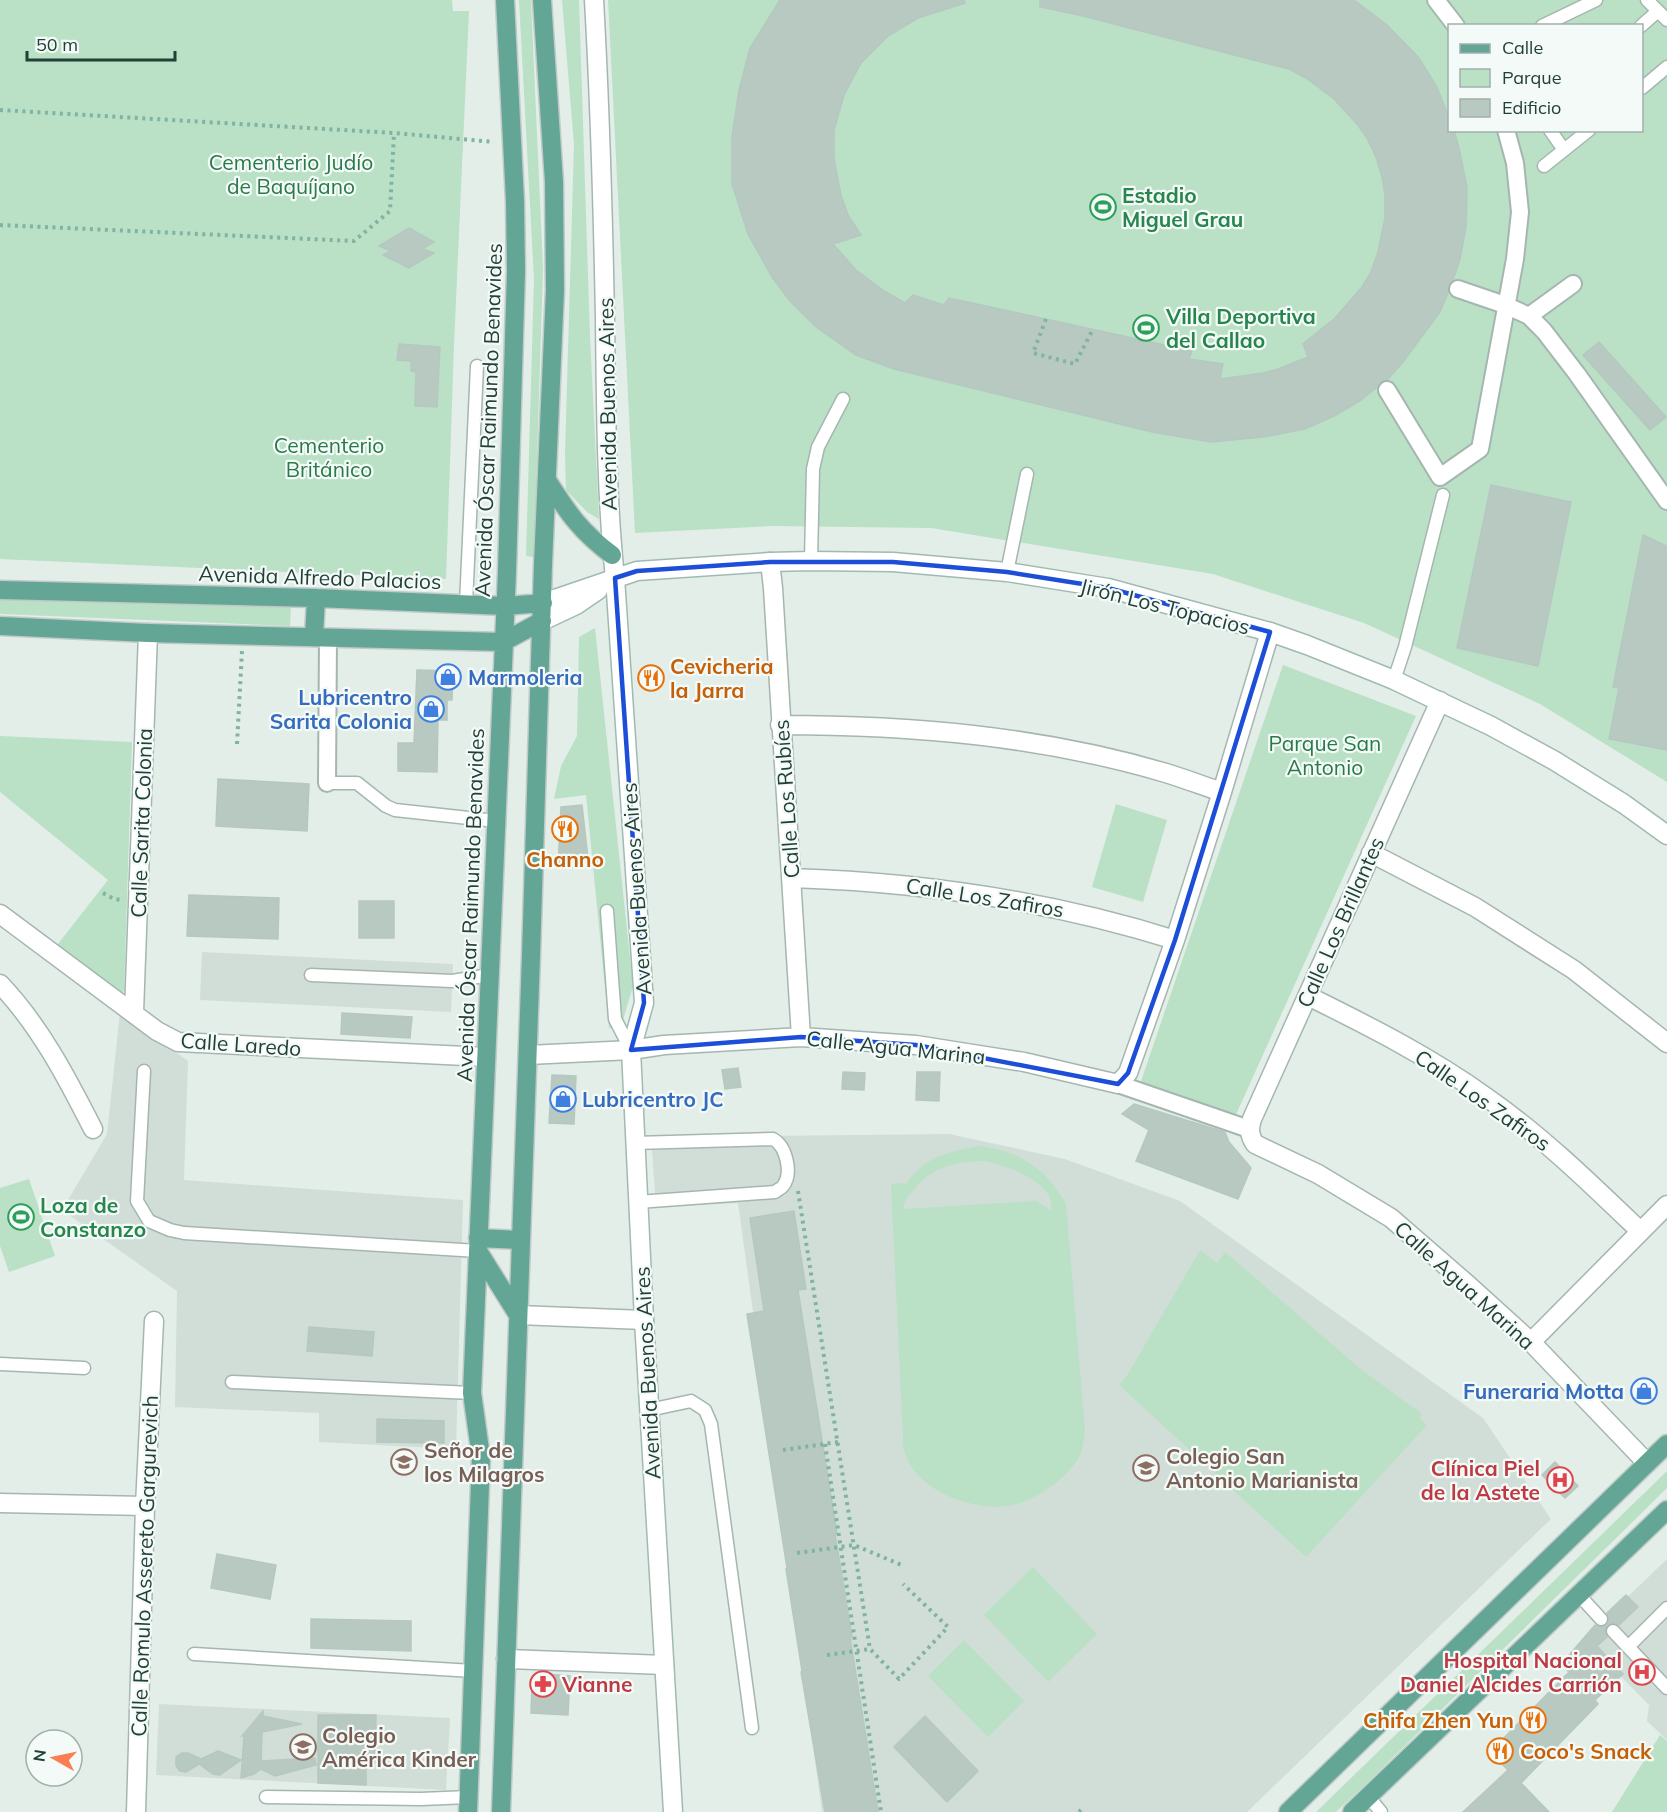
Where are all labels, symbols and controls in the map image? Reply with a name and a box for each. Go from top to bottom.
scale bar [27,24,176,62]
legend [1448,24,1643,132]
text: 50 m [36,33,78,56]
text: Calle [1502,36,1543,59]
text: Parque [1502,66,1561,89]
text: Edificio [1502,96,1561,119]
park label: Cementerio Judío de Baquíjano [209,149,373,199]
place label: Estadio Miguel Grau [1122,182,1243,232]
sports icon: Estadio Miguel Grau [1088,192,1118,222]
street label: Avenida Óscar Raimundo Benavides [469,243,507,597]
street label: Avenida Buenos Aires [592,297,622,511]
place label: Villa Deportiva del Callao [1165,303,1316,353]
sports icon: Villa Deportiva del Callao [1131,313,1161,343]
park label: Cementerio Británico [274,432,384,482]
street label: Avenida Alfredo Palacios [198,560,442,594]
street label: Jirón Los Topacios [1077,572,1253,640]
place label: Cevicheria la Jarra [670,653,773,703]
shop icon: Marmoleria [433,662,463,692]
restaurant icon: Cevicheria la Jarra [636,663,666,693]
place label: Marmoleria [468,664,583,690]
place label: Lubricentro Sarita Colonia [270,684,412,734]
shop icon: Lubricentro Sarita Colonia [416,694,446,724]
street label: Calle Los Rubíes [767,719,805,879]
street label: Calle Sarita Colonia [125,728,157,918]
street label: Avenida Óscar Raimundo Benavides [451,728,489,1082]
park label: Parque San Antonio [1269,730,1381,780]
street label: Avenida Buenos Aires [616,782,656,996]
restaurant icon: Channo [550,814,580,844]
street label: Calle Los Brillantes [1291,833,1389,1011]
place label: Channo [526,846,604,872]
street label: Calle Los Zafiros [904,872,1066,922]
street label: Calle Agua Marina [805,1025,987,1069]
street label: Calle Laredo [180,1027,302,1061]
street label: Calle Los Zafiros [1410,1044,1556,1156]
shop icon: Lubricentro JC [548,1084,578,1114]
place label: Lubricentro JC [582,1086,724,1112]
place label: Loza de Constanzo [40,1192,146,1242]
sports icon: Loza de Constanzo [6,1202,36,1232]
street label: Calle Agua Marina [1389,1215,1541,1355]
street label: Avenida Buenos Aires [628,1266,666,1480]
shop icon: Funeraria Motta [1629,1376,1659,1406]
place label: Funeraria Motta [1463,1378,1624,1404]
street label: Calle Romulo Assereto Gargurevich [125,1395,163,1737]
place label: Señor de los Milagros [424,1437,545,1487]
place label: Colegio San Antonio Marianista [1166,1443,1359,1493]
school or university icon: Señor de los Milagros [389,1447,419,1477]
school or university icon: Colegio San Antonio Marianista [1131,1453,1161,1483]
place label: Clínica Piel de la Astete [1421,1455,1540,1505]
hospital icon: Clínica Piel de la Astete [1545,1465,1575,1495]
place label: Hospital Nacional Daniel Alcides Carrión [1400,1647,1622,1697]
hospital icon: Hospital Nacional Daniel Alcides Carrión [1627,1657,1657,1687]
pharmacy icon: Vianne [528,1669,558,1699]
place label: Vianne [561,1671,632,1697]
restaurant icon: Chifa Zhen Yun [1518,1705,1548,1735]
place label: Chifa Zhen Yun [1363,1707,1514,1733]
place label: Colegio América Kinder [322,1722,477,1772]
north arrow [24,1728,84,1788]
school or university icon: Colegio América Kinder [288,1732,318,1762]
restaurant icon: Coco's Snack [1485,1736,1515,1766]
place label: Coco's Snack [1520,1738,1652,1764]
text: N [28,1748,50,1763]

